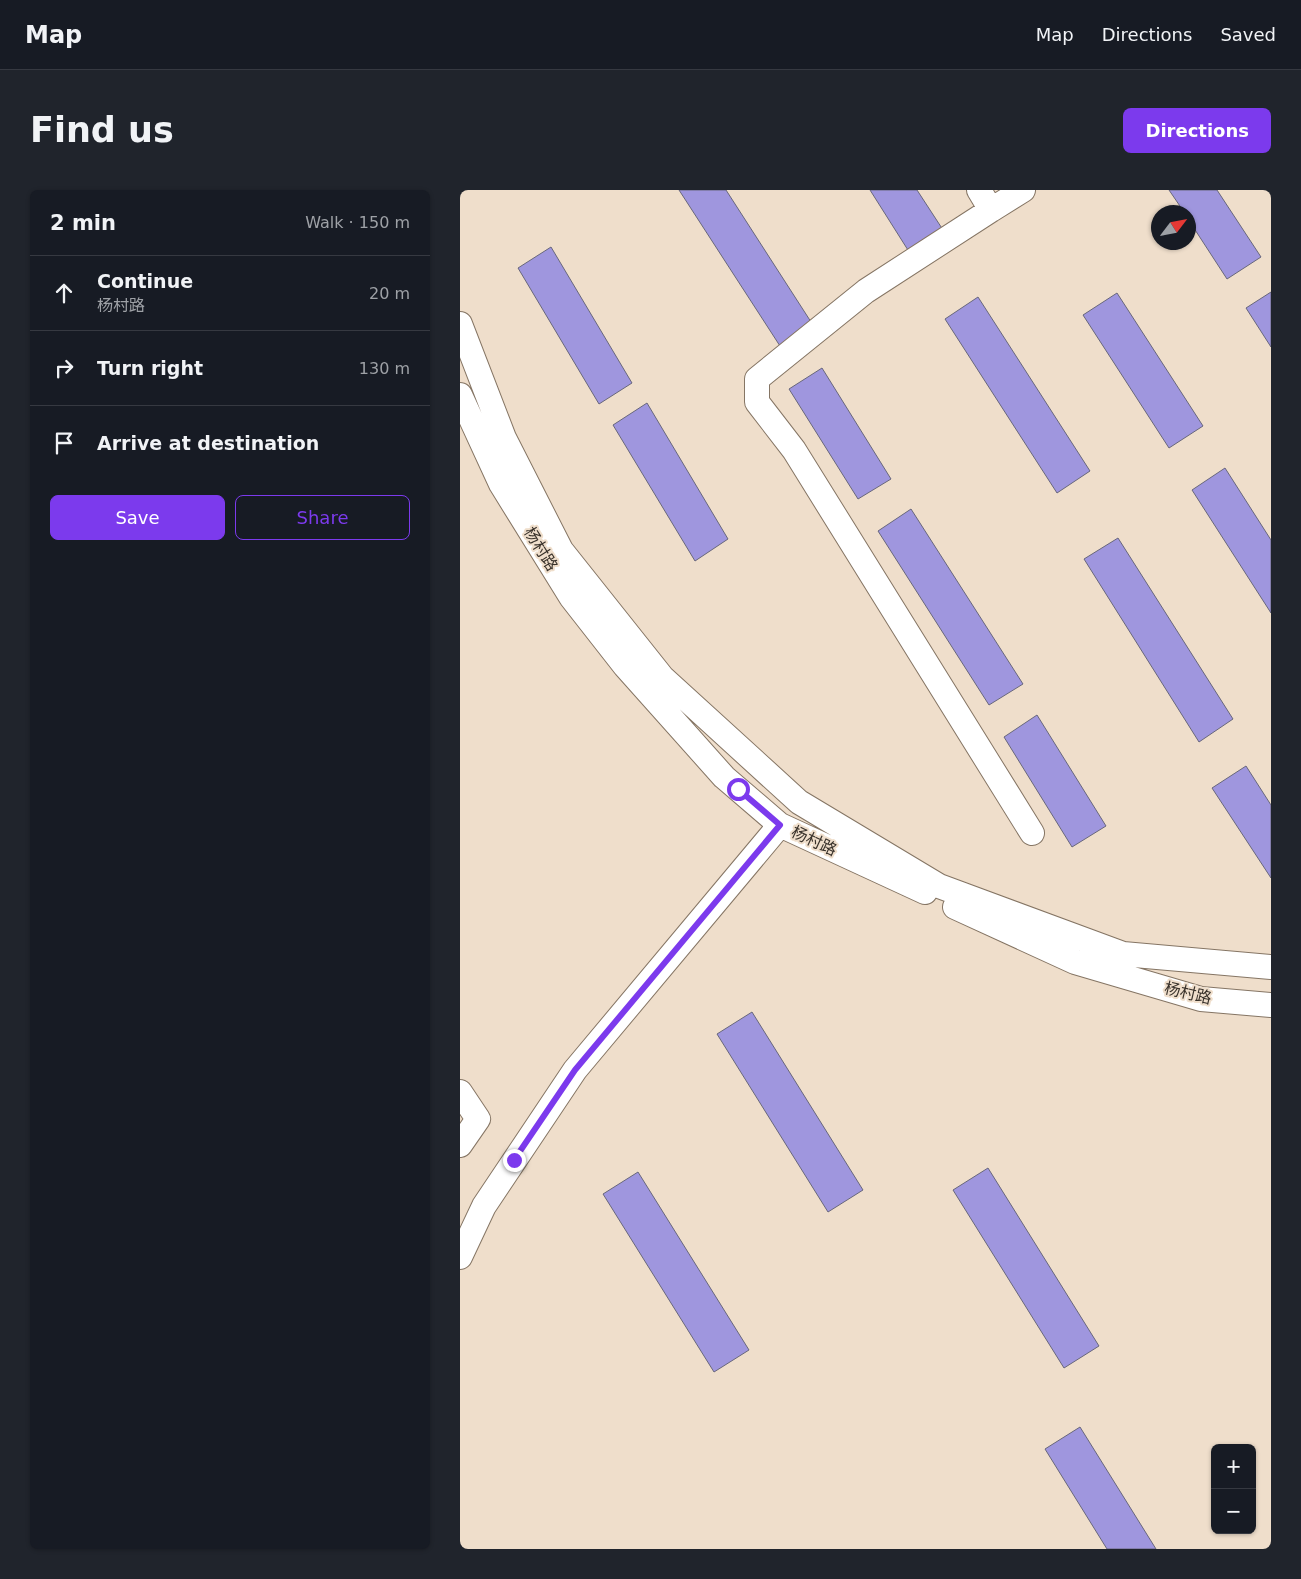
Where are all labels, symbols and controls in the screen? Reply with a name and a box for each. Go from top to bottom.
text: Map [25,21,82,49]
text: Map [1036,24,1074,45]
text: Directions [1102,24,1192,45]
text: Saved [1220,24,1276,45]
button: Directions [1123,108,1271,153]
text: Find us [30,110,174,150]
north arrow [1151,205,1196,250]
text: 2 min [50,211,116,235]
text: Walk · 150 m [305,213,410,232]
text: Continue [97,270,193,292]
icon: ahead [50,279,78,307]
text: 20 m [369,284,410,303]
text: 杨村路 [97,296,145,315]
icon: right [50,354,78,382]
text: Turn right [97,357,203,379]
text: 130 m [359,359,410,378]
icon: arrive [50,429,78,457]
text: Arrive at destination [97,432,319,454]
button: Save [50,495,225,540]
button: Share [235,495,410,540]
street label: 杨村路 [520,524,562,574]
route start [727,778,750,801]
street label: 杨村路 [788,822,840,860]
street label: 杨村路 [1162,978,1214,1008]
route end [503,1149,526,1172]
map controls [1211,1444,1256,1534]
button: + [1211,1444,1256,1489]
button: − [1211,1489,1256,1534]

